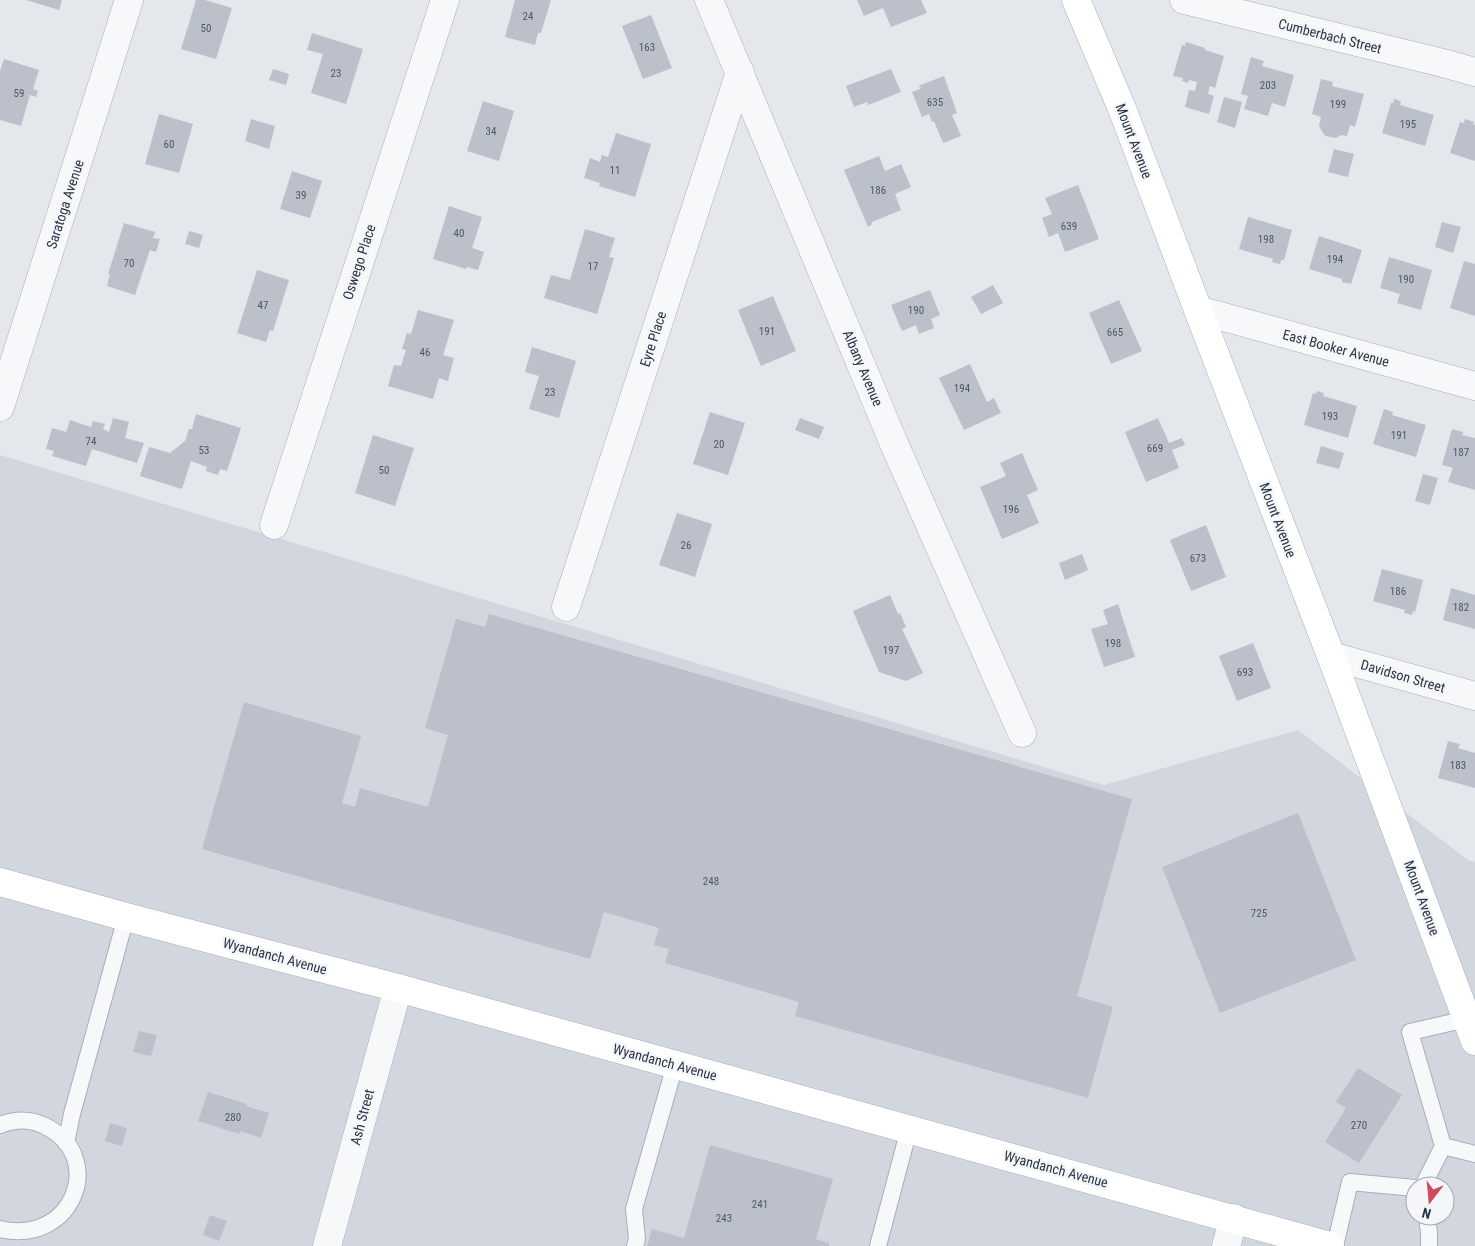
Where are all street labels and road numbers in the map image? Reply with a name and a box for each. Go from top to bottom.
street label: Cumberbach Street [1277,15,1383,57]
street label: Mount Avenue [1112,101,1156,181]
street label: Saratoga Avenue [43,157,87,251]
street label: Oswego Place [339,222,379,302]
street label: Eyre Place [637,309,670,369]
street label: East Booker Avenue [1281,326,1391,370]
street label: Albany Avenue [840,328,886,409]
street label: Mount Avenue [1256,480,1300,560]
street label: Davidson Street [1359,656,1447,696]
street label: Mount Avenue [1401,858,1443,938]
street label: Wyandanch Avenue [221,934,329,978]
street label: Wyandanch Avenue [611,1040,719,1084]
street label: Ash Street [347,1087,377,1147]
street label: Wyandanch Avenue [1002,1147,1110,1191]

